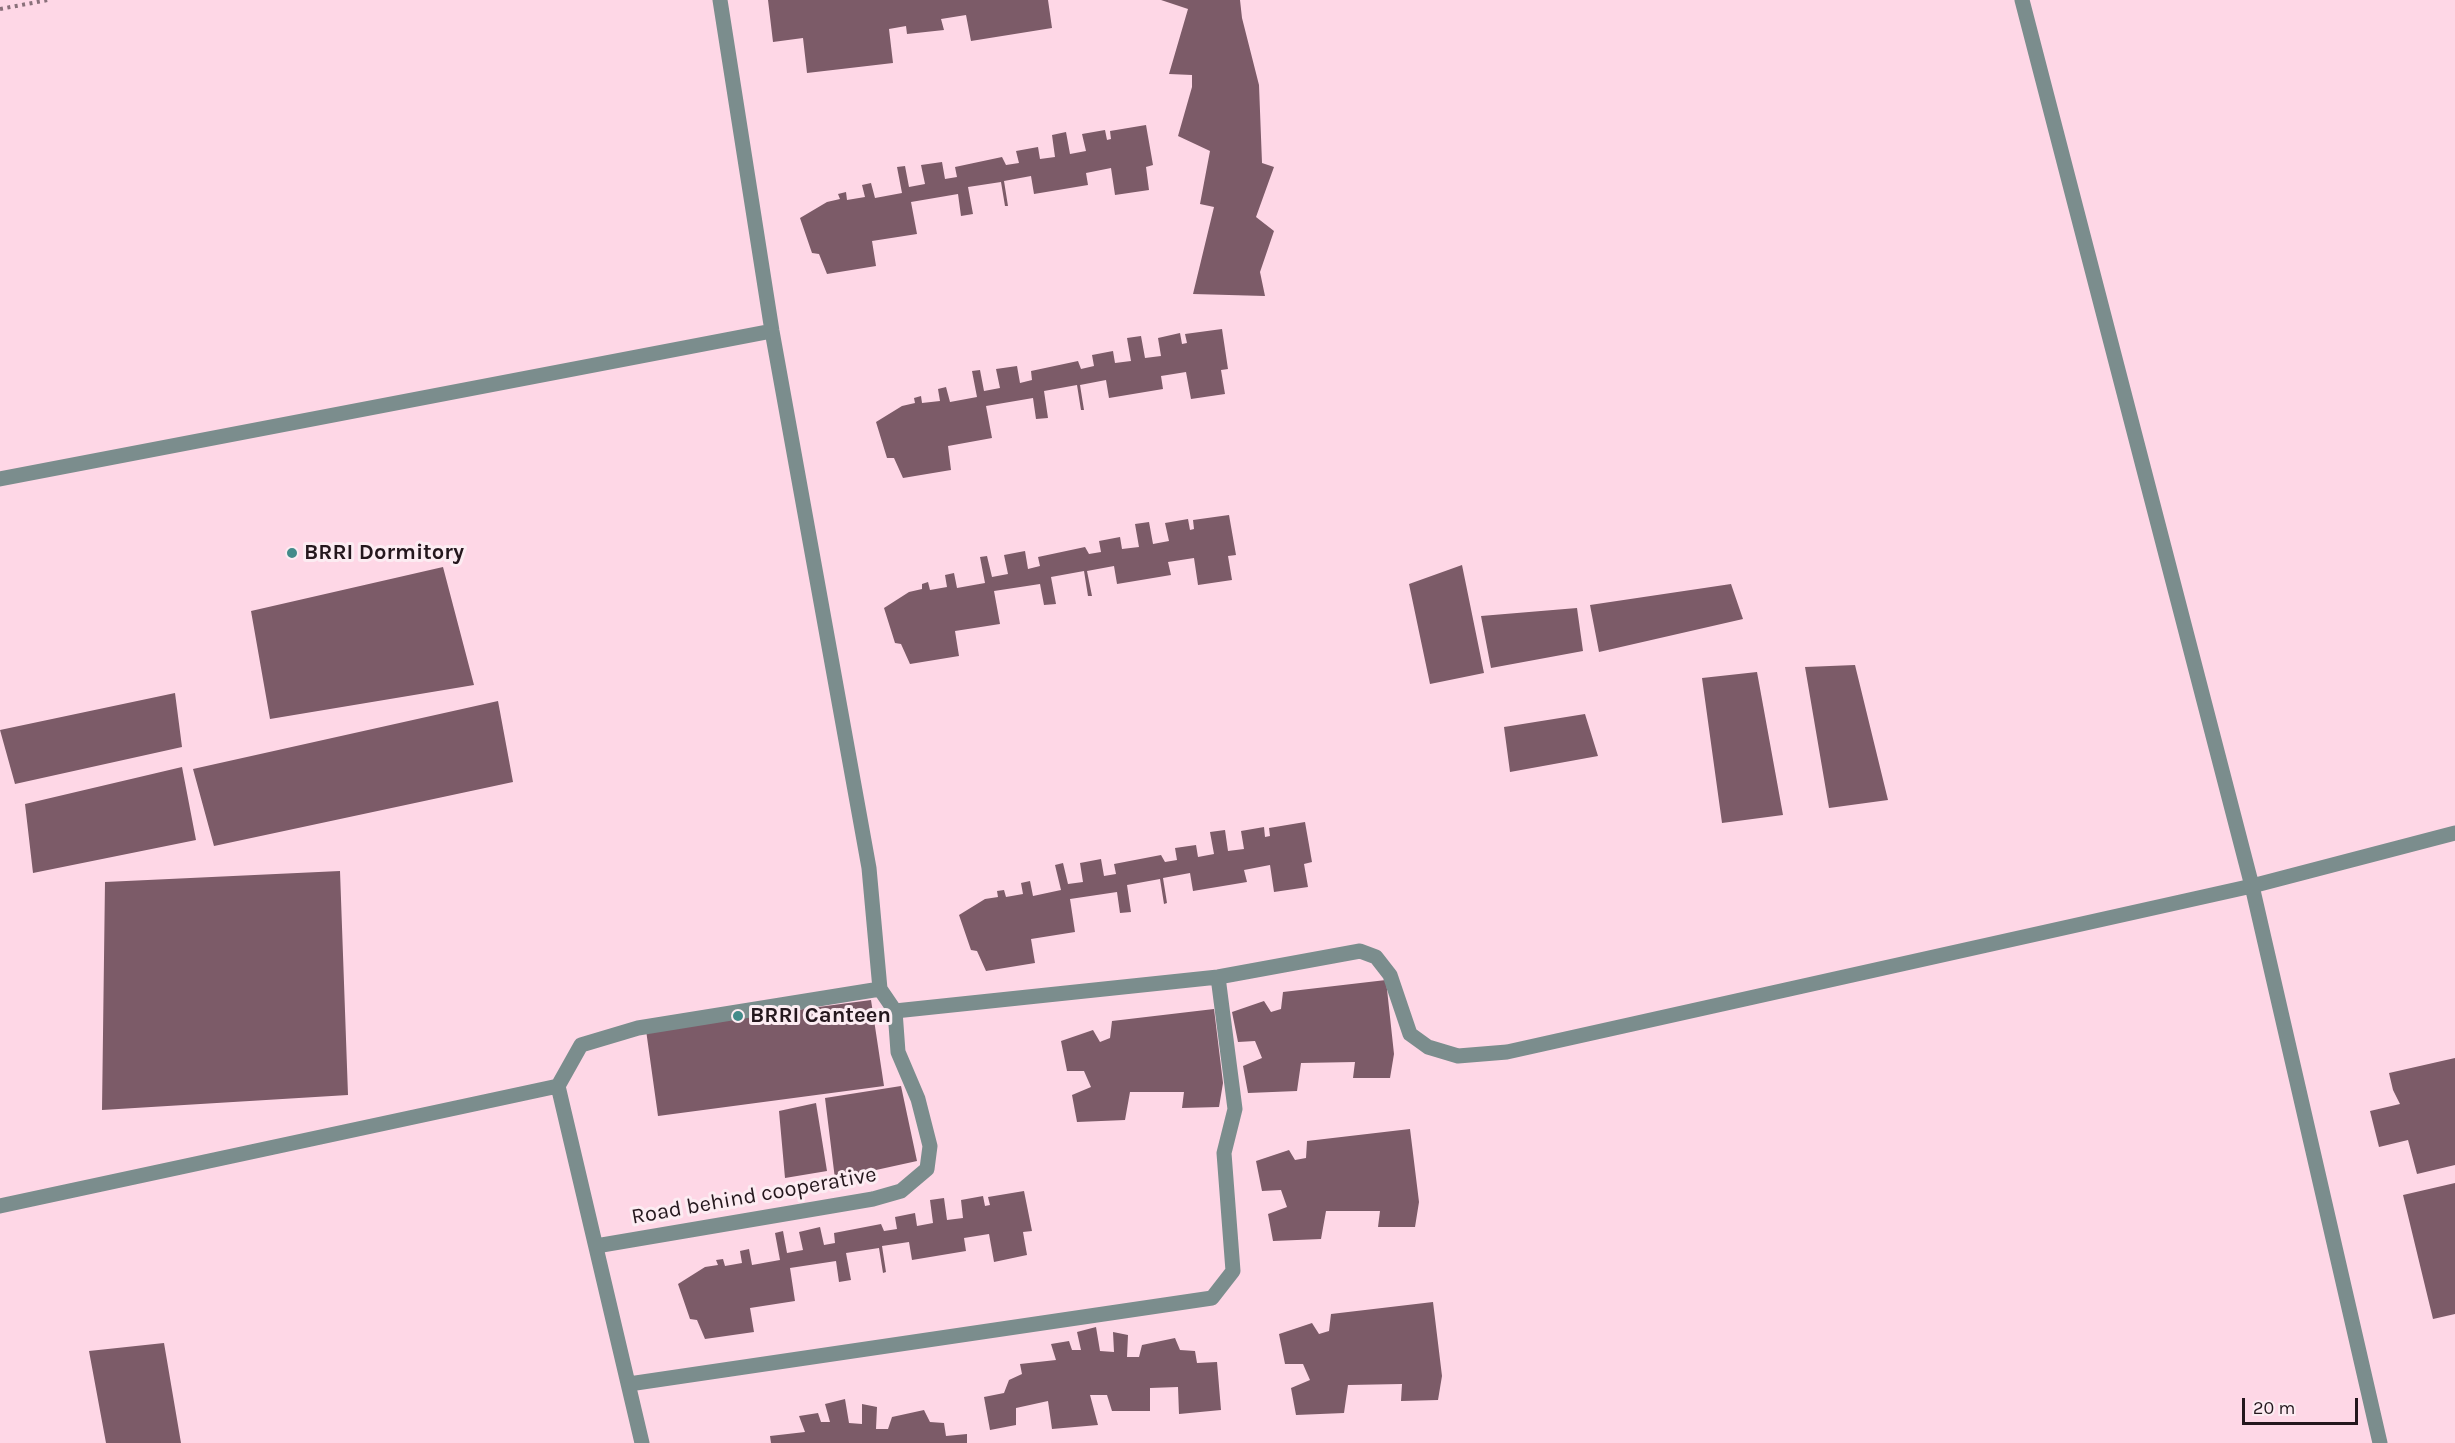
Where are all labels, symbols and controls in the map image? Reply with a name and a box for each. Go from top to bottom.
place label: BRRI Dormitory [304,540,464,566]
marker: BRRI Dormitory [285,546,299,560]
place label: BRRI Canteen [750,1003,891,1029]
marker: BRRI Canteen [731,1009,745,1023]
street label: Road behind cooperative [629,1161,879,1231]
scale bar [2245,1386,2360,1424]
text: 20 m [2253,1397,2295,1419]

